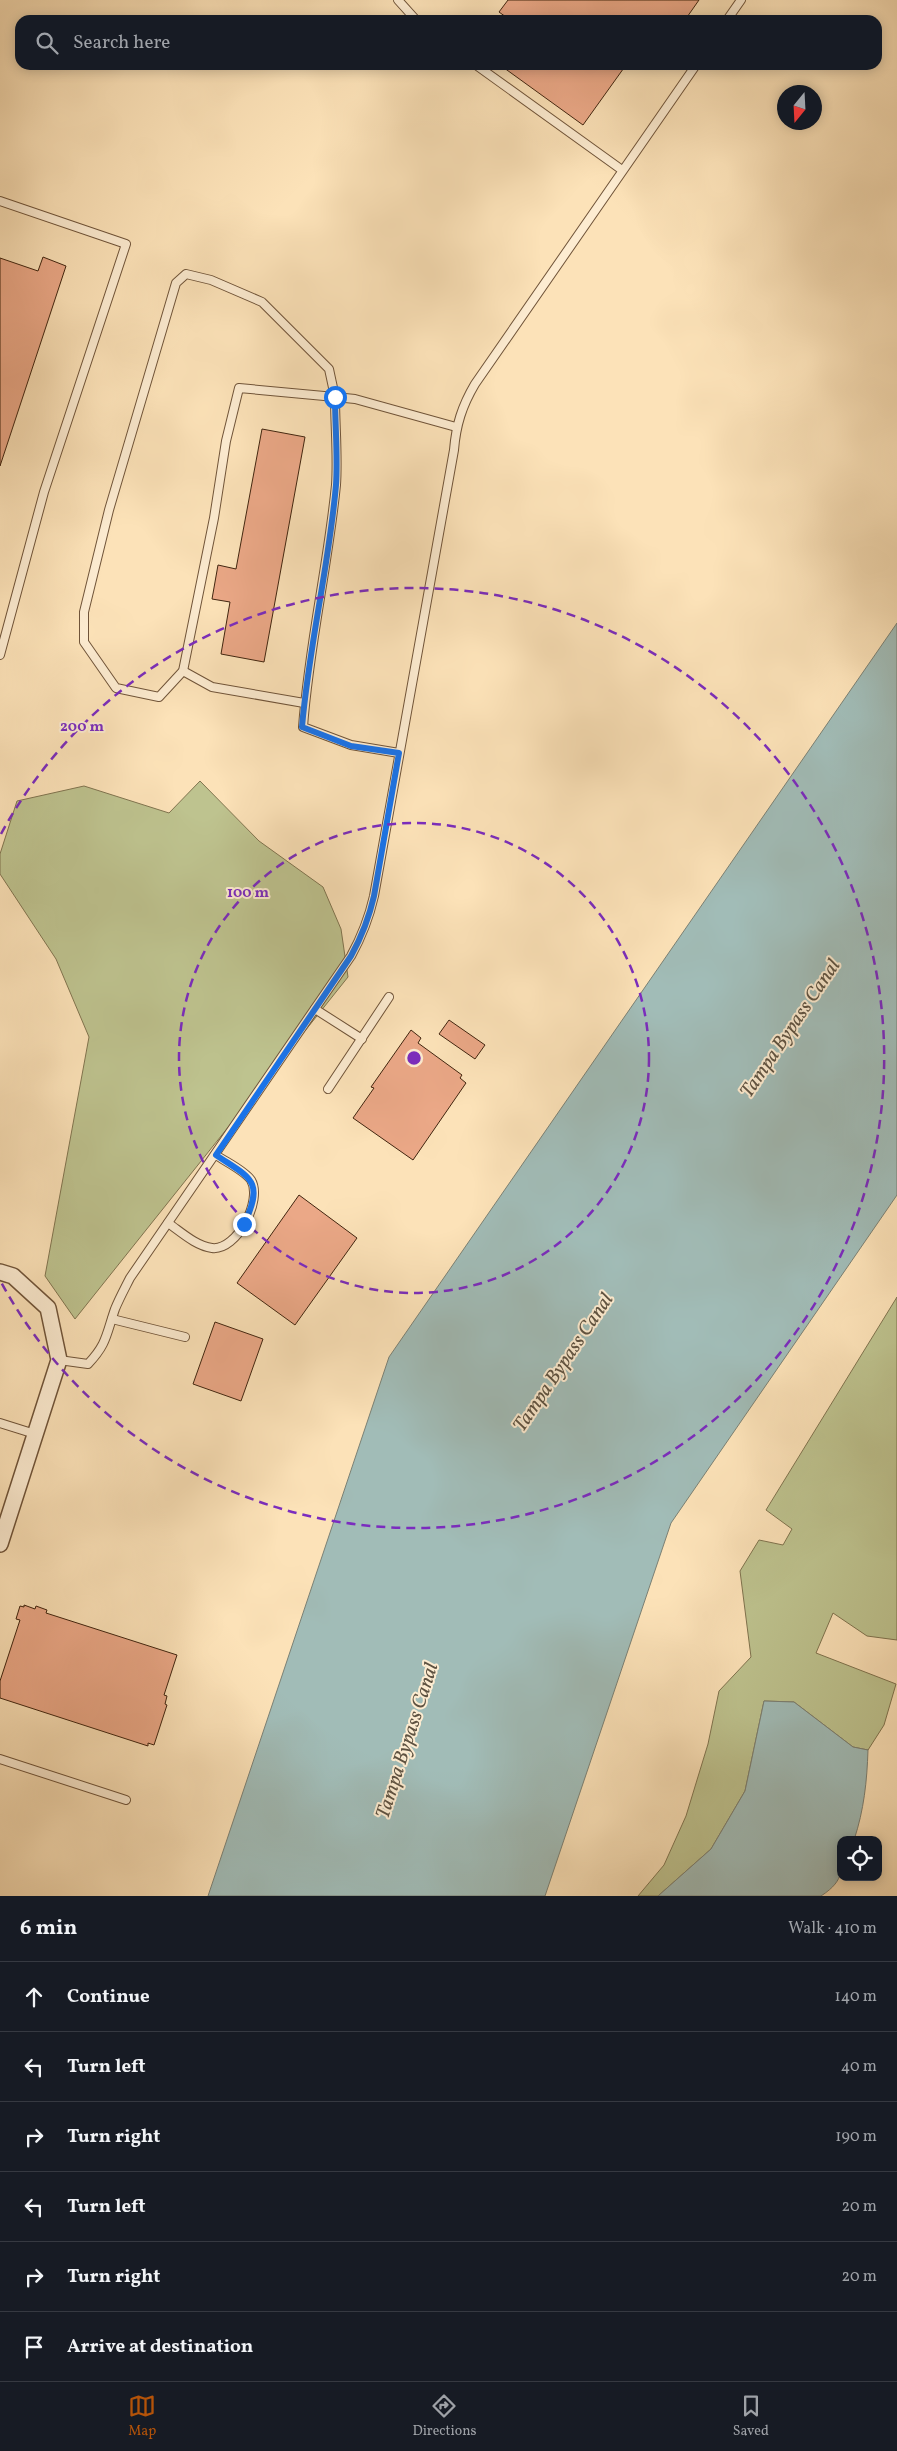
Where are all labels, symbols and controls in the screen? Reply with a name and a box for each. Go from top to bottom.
search box [15,15,882,70]
icon: search [33,29,61,57]
text: Search here [73,30,170,56]
north arrow [777,85,822,130]
route start [324,386,347,409]
text: 200 m [60,717,104,738]
text: 100 m [227,883,270,904]
water label: Tampa Bypass Canal [734,954,848,1104]
centre of rings [405,1049,423,1067]
route end [233,1213,256,1236]
water label: Tampa Bypass Canal [507,1288,621,1438]
water label: Tampa Bypass Canal [370,1659,446,1823]
map controls [837,1836,882,1881]
button: locate [837,1836,882,1881]
text: 6 min [20,1914,77,1943]
text: Walk · 410 m [788,1918,877,1940]
icon: ahead [20,1983,48,2011]
text: Continue [67,1984,150,2010]
text: 140 m [835,1986,877,2008]
icon: left [20,2053,48,2081]
text: Turn left [67,2054,146,2080]
text: 40 m [841,2056,877,2078]
icon: right [20,2123,48,2151]
text: Turn right [67,2124,160,2150]
text: 190 m [835,2126,877,2148]
icon: left [20,2193,48,2221]
text: Turn left [67,2194,146,2220]
text: 20 m [842,2196,877,2218]
icon: right [20,2263,48,2291]
text: Turn right [67,2264,160,2290]
text: 20 m [842,2266,877,2288]
icon: arrive [20,2333,48,2361]
text: Arrive at destination [67,2334,253,2360]
tab: Map [128,2392,156,2441]
tab: Directions [412,2392,477,2441]
tab: Saved [733,2392,769,2441]

